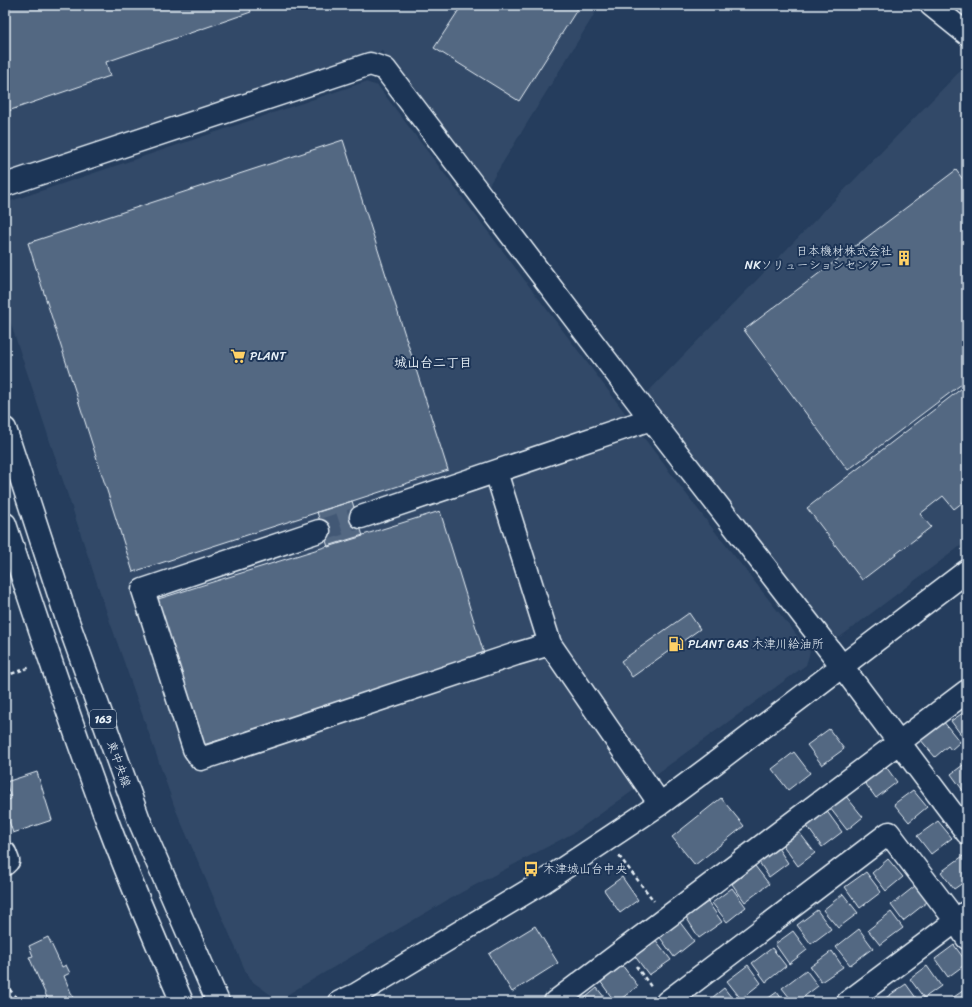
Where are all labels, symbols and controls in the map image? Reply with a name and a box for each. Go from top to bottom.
place label: 日本機材株式会社 NKソリューションセンター [745,240,892,276]
building icon: 日本機材株式会社 NKソリューションセンター [895,249,913,267]
place label: PLANT [250,345,287,367]
supermarket icon: PLANT [229,347,247,365]
district label: 城山台二丁目 [394,351,472,374]
place label: PLANT GAS 木津川給油所 [688,633,824,655]
fuel station icon: PLANT GAS 木津川給油所 [667,635,685,653]
road number: 163 [90,710,116,728]
street label: 東中央線 [100,738,138,790]
place label: 木津城山台中央 [543,858,627,880]
bus stop icon: 木津城山台中央 [522,860,540,878]

